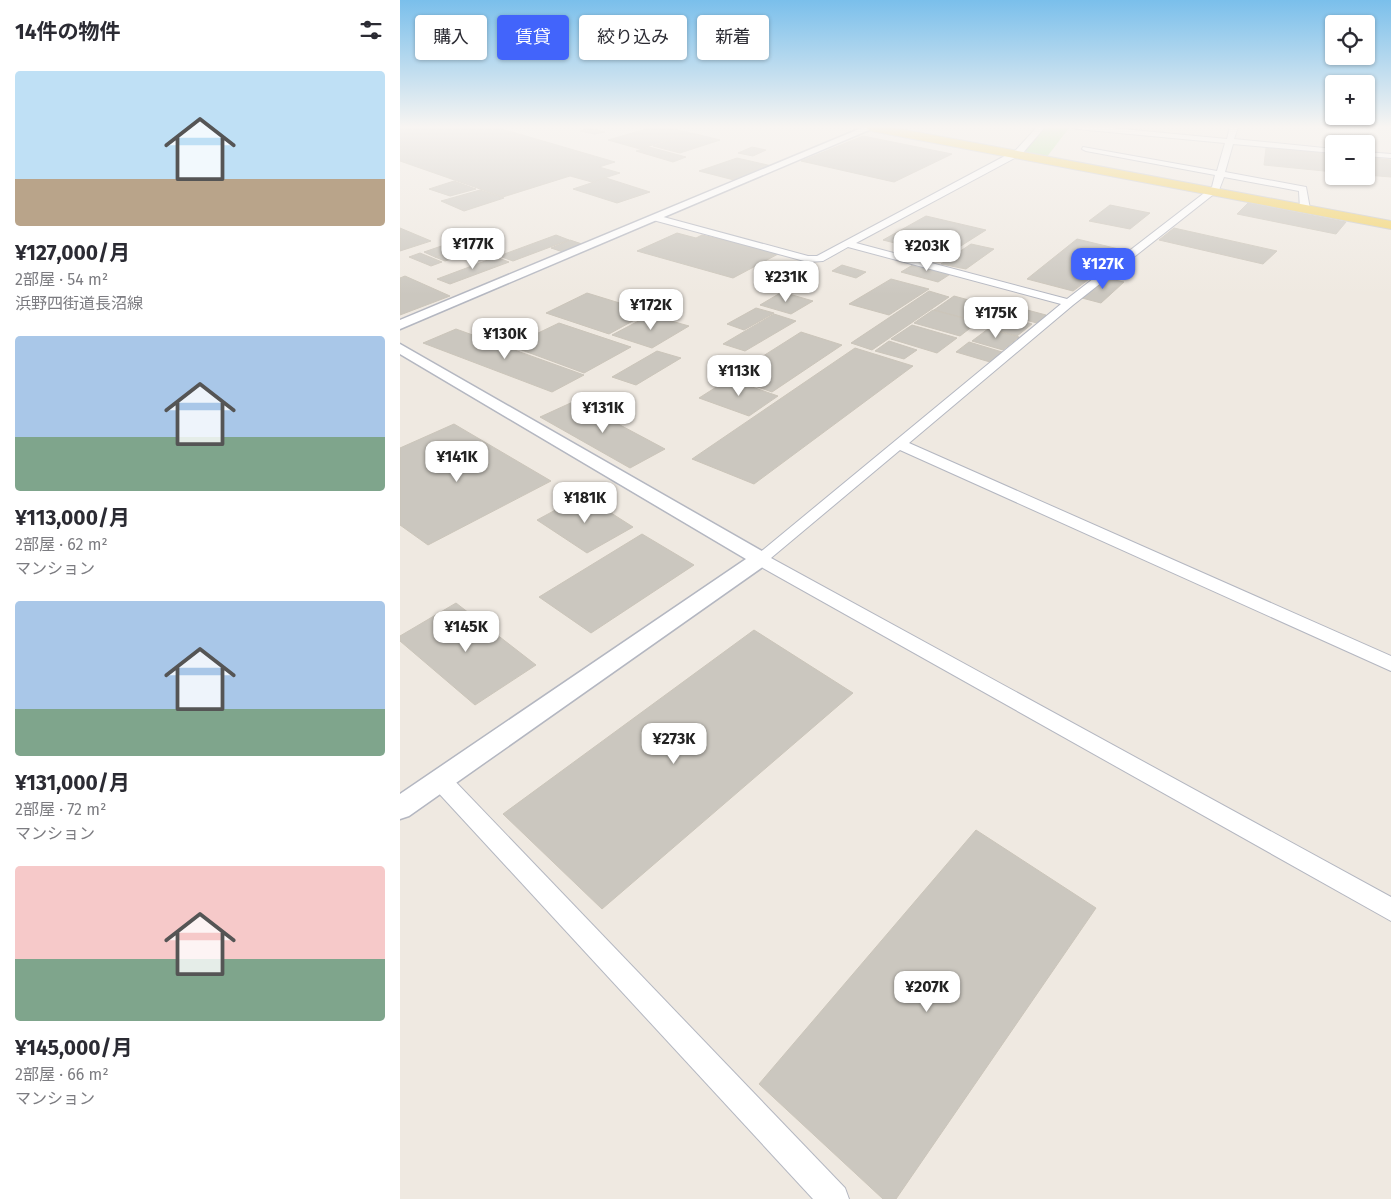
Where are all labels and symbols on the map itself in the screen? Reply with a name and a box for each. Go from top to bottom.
pin: ¥177K [438,228,508,270]
pin: ¥203K [892,230,962,272]
pin: ¥127K [1068,248,1138,290]
pin: ¥231K [751,260,821,303]
pin: ¥172K [616,288,686,331]
pin: ¥175K [961,296,1031,339]
pin: ¥130K [470,318,540,360]
pin: ¥113K [704,354,774,397]
pin: ¥131K [568,392,638,434]
pin: ¥141K [422,440,492,483]
pin: ¥181K [550,482,620,524]
pin: ¥145K [431,610,501,653]
pin: ¥273K [639,722,709,765]
pin: ¥207K [892,970,962,1013]

